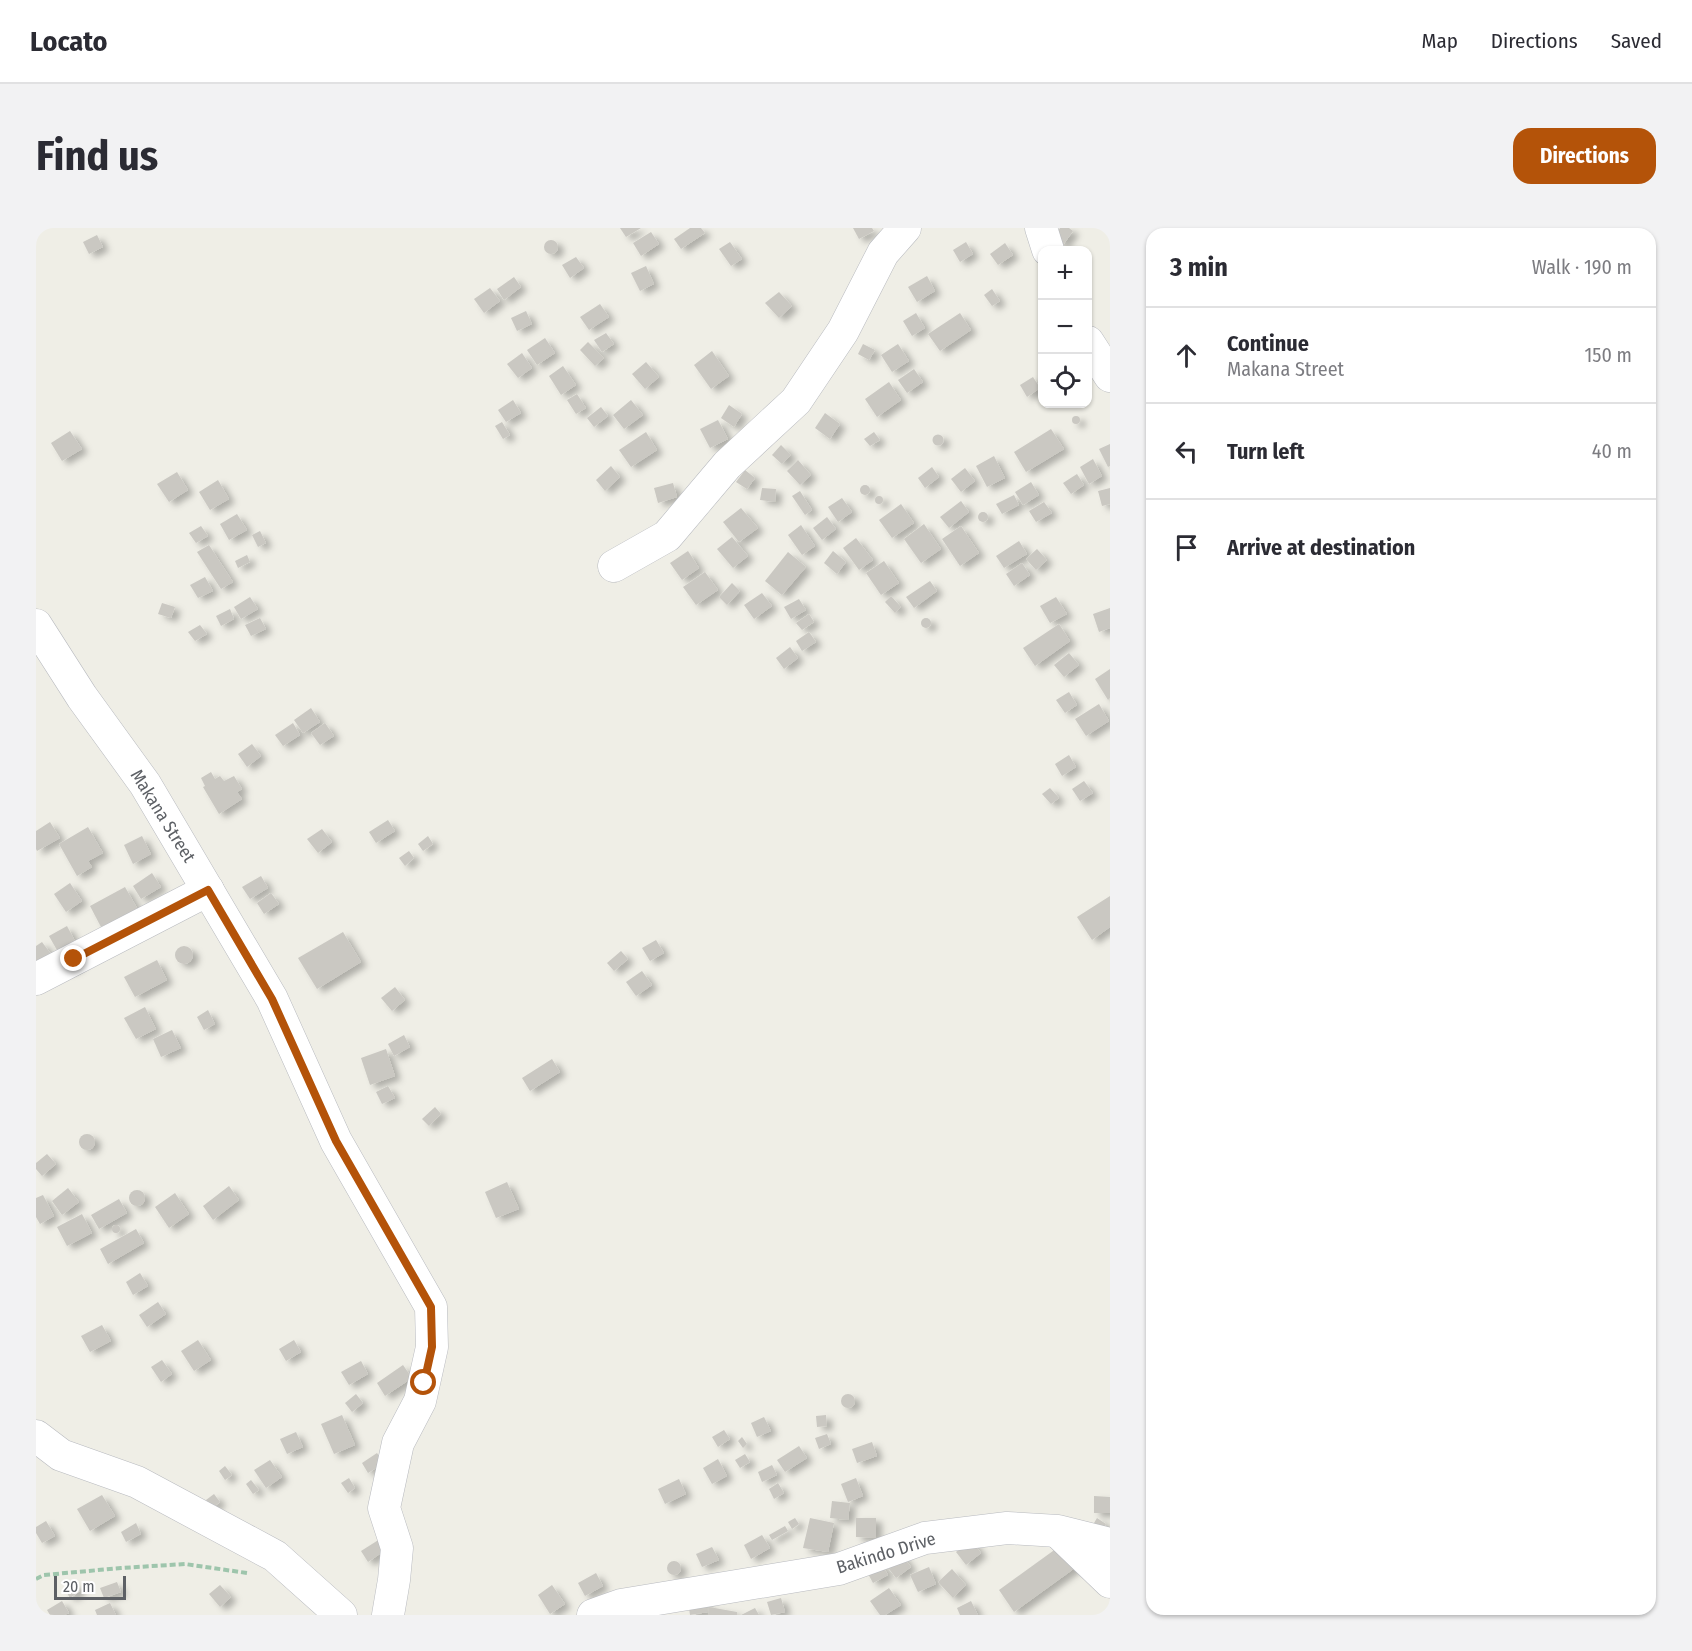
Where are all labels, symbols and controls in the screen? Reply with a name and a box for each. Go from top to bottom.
text: Locato [30,25,108,58]
text: Map [1421,28,1458,54]
text: Directions [1491,28,1578,54]
text: Saved [1611,28,1662,54]
button: Directions [1513,128,1656,184]
text: Find us [36,131,158,181]
map controls [1038,246,1092,408]
button: + [1038,246,1092,300]
text: 3 min [1170,252,1228,283]
text: Walk · 190 m [1532,255,1632,279]
button: − [1038,300,1092,354]
text: Continue [1227,330,1309,357]
icon: ahead [1170,339,1203,372]
text: 150 m [1585,343,1632,367]
button: locate [1038,354,1092,408]
text: Makana Street [1227,357,1344,381]
icon: left [1170,435,1203,468]
text: Turn left [1227,438,1305,465]
text: 40 m [1592,439,1632,463]
icon: arrive [1170,531,1203,564]
text: Arrive at destination [1227,534,1415,561]
street label: Makana Street [126,765,200,867]
route end [60,945,86,971]
route start [410,1369,436,1395]
street label: Bakindo Drive [834,1527,938,1579]
scale bar [54,1573,126,1600]
text: 20 m [63,1577,94,1596]

